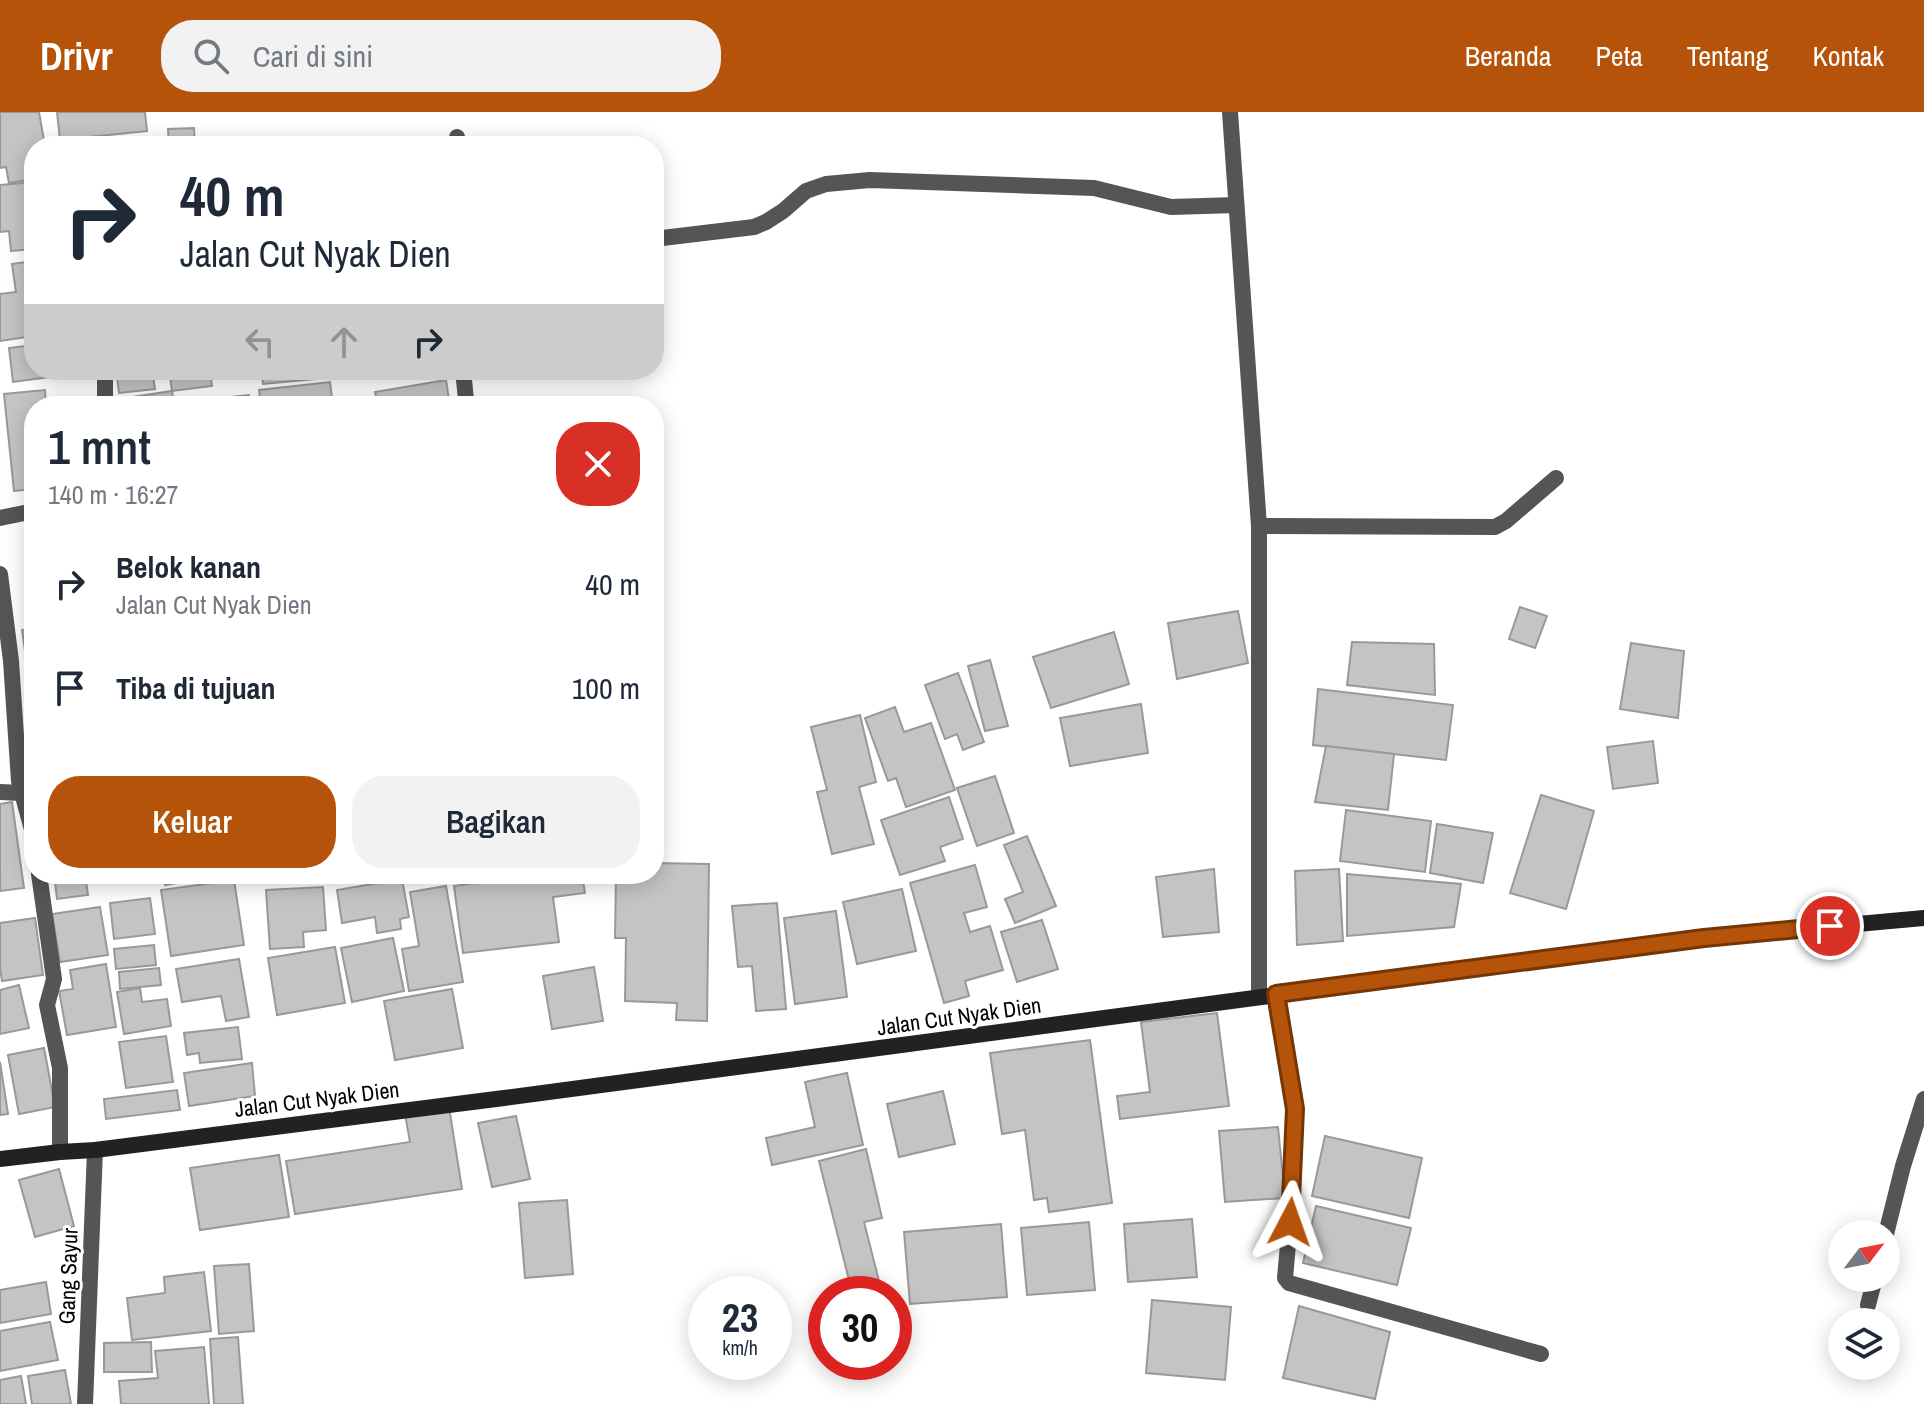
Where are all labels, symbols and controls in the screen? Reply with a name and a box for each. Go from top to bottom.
search box [161,20,721,92]
text: Drivr [40,31,113,82]
icon: search [189,34,233,78]
text: Cari di sini [253,36,373,76]
text: Beranda [1465,37,1552,75]
text: Peta [1596,37,1643,75]
text: Tentang [1687,37,1769,75]
text: Kontak [1813,37,1884,75]
text: 40 m [180,158,285,233]
icon: right [48,168,152,272]
text: Jalan Cut Nyak Dien [180,230,451,278]
icon: left [238,320,282,364]
icon: ahead [322,320,366,364]
icon: right [406,320,450,364]
text: 1 mnt [48,414,151,479]
button: close [556,422,640,506]
text: 140 m · 16:27 [48,477,178,512]
text: Belok kanan [116,547,261,587]
icon: right [48,562,92,606]
text: 40 m [585,564,640,604]
text: Jalan Cut Nyak Dien [116,587,312,622]
icon: arrive [48,666,92,710]
text: Tiba di tujuan [116,668,276,708]
text: 100 m [572,668,640,708]
button: Keluar [48,776,336,868]
button: Bagikan [352,776,640,868]
pin [1796,892,1864,960]
icon: arrive [1808,904,1852,948]
street label: Jalan Cut Nyak Dien [875,990,1043,1042]
street label: Jalan Cut Nyak Dien [233,1074,401,1124]
position arrow [1248,1180,1332,1264]
north arrow [1828,1220,1900,1292]
map controls [1828,1220,1900,1380]
street label: Gang Sayur [51,1227,85,1325]
speed limit sign: 30 [808,1276,912,1380]
text: 23 [722,1291,758,1344]
button: layers [1828,1308,1900,1380]
text: km/h [722,1334,758,1361]

